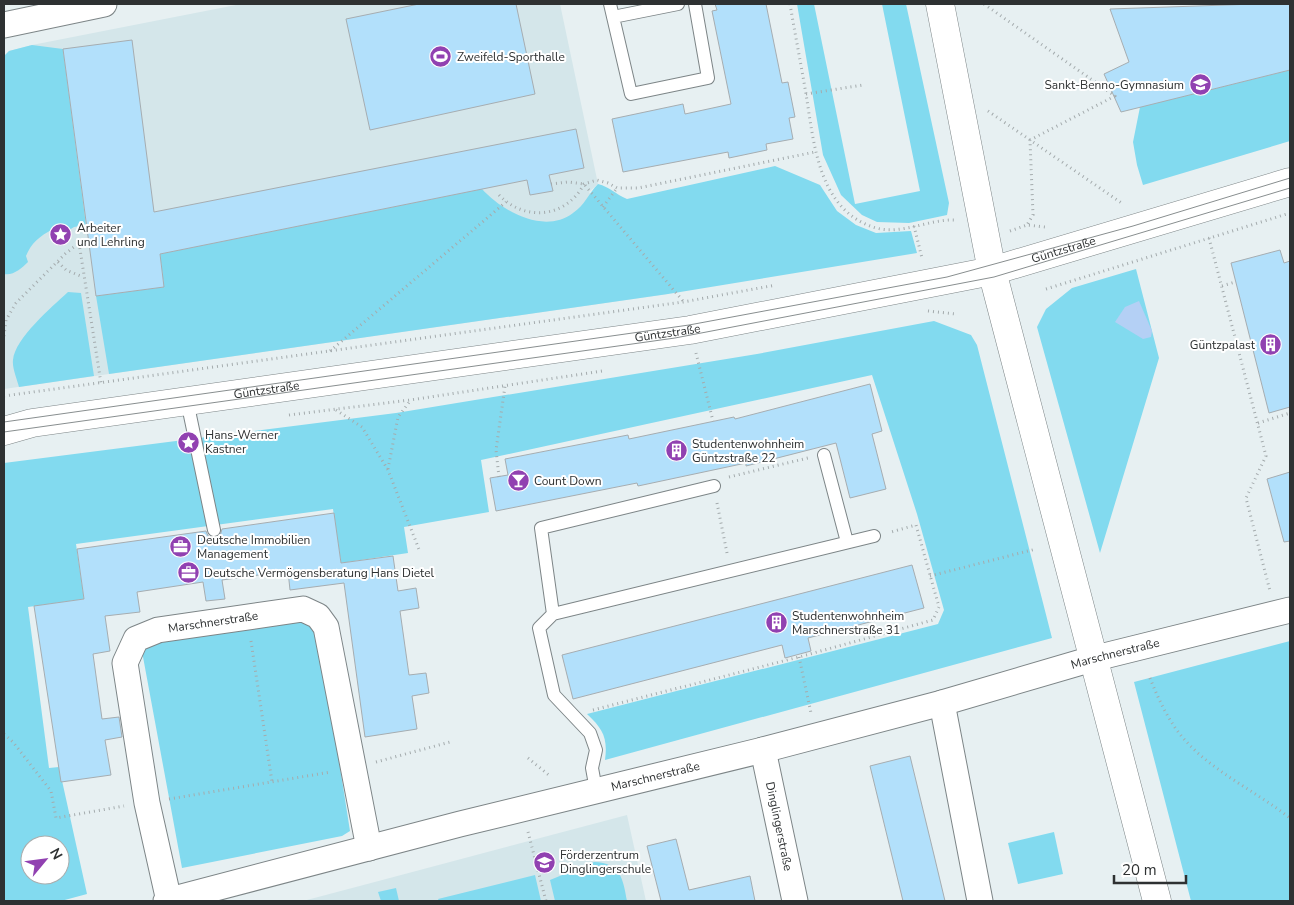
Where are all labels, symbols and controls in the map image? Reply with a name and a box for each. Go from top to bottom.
sports icon: Zweifeld-Sporthalle [429,45,453,69]
place label: Zweifeld-Sporthalle [457,49,565,65]
school or university icon: Sankt-Benno-Gymnasium [1188,73,1212,97]
place label: Sankt-Benno-Gymnasium [1044,77,1184,93]
place label: Arbeiter und Lehrling [77,220,145,250]
place icon: Arbeiter und Lehrling [49,223,73,247]
street label: Güntzstraße [1029,232,1098,267]
street label: Güntzstraße [634,320,702,346]
building icon: Güntzpalast [1259,333,1283,357]
place label: Güntzpalast [1190,337,1256,353]
street label: Güntzstraße [233,377,301,402]
place label: Hans-Werner Kastner [205,427,279,457]
place icon: Hans-Werner Kastner [177,430,201,454]
place label: Studentenwohnheim Güntzstraße 22 [692,436,804,466]
building icon: Studentenwohnheim Güntzstraße 22 [664,439,688,463]
bar icon: Count Down [506,469,530,493]
place label: Count Down [534,473,602,489]
place label: Deutsche Immobilien Management [197,532,310,562]
office icon: Deutsche Immobilien Management [169,535,193,559]
office icon: Deutsche Vermögensberatung Hans Dietel [176,561,200,585]
place label: Deutsche Vermögensberatung Hans Dietel [204,565,435,581]
street label: Marschnerstraße [167,608,259,636]
place label: Studentenwohnheim Marschnerstraße 31 [792,608,904,638]
building icon: Studentenwohnheim Marschnerstraße 31 [764,611,788,635]
street label: Marschnerstraße [1069,635,1161,673]
street label: Marschnerstraße [609,758,701,795]
street label: Dinglingerstraße [762,780,796,872]
north arrow [20,835,70,885]
text: N [45,845,67,863]
place label: Förderzentrum Dinglingerschule [560,847,651,877]
school or university icon: Förderzentrum Dinglingerschule [532,850,556,874]
scale bar [1114,852,1186,884]
text: 20 m [1122,860,1157,880]

